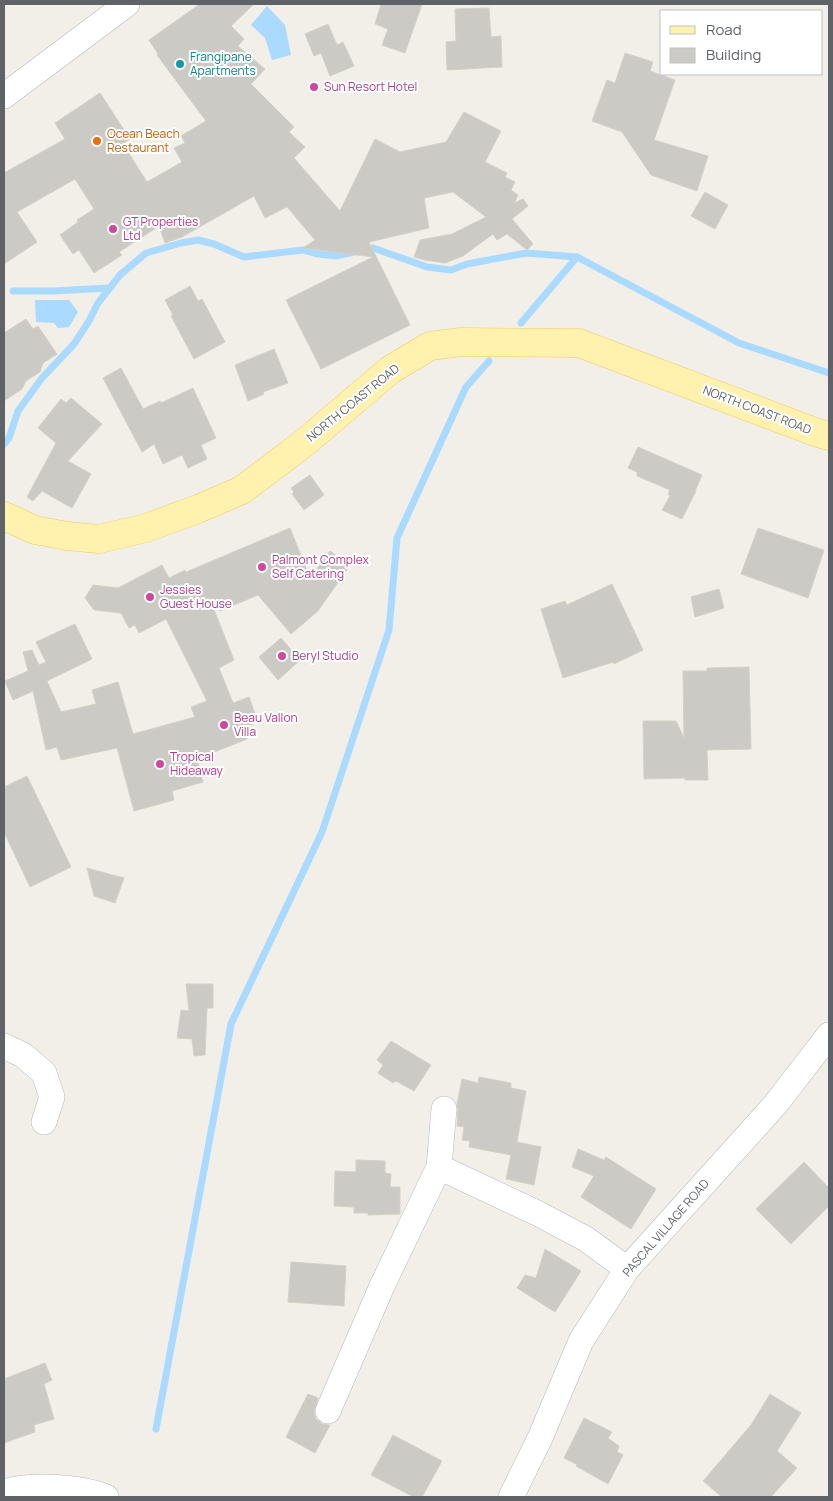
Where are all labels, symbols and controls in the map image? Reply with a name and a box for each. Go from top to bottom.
legend [660,10,823,75]
text: Road [706,19,742,40]
text: Building [706,44,761,65]
place label: Frangipane Apartments [190,48,256,79]
marker: Frangipane Apartments [174,58,186,70]
place label: Sun Resort Hotel [324,78,417,95]
marker: Sun Resort Hotel [308,81,320,93]
place label: Ocean Beach Restaurant [107,125,180,156]
marker: Ocean Beach Restaurant [91,135,103,147]
place label: GT Properties Ltd [123,213,198,244]
marker: GT Properties Ltd [107,223,119,235]
street label: NORTH COAST ROAD [303,360,403,445]
street label: NORTH COAST ROAD [701,381,814,438]
place label: Palmont Complex Self Catering [272,551,370,582]
marker: Palmont Complex Self Catering [256,561,268,573]
place label: Jessies Guest House [160,581,232,612]
marker: Jessies Guest House [144,591,156,603]
place label: Beryl Studio [292,647,359,664]
marker: Beryl Studio [276,650,288,662]
place label: Beau Vallon Villa [234,709,298,740]
marker: Beau Vallon Villa [218,719,230,731]
place label: Tropical Hideaway [170,748,224,779]
marker: Tropical Hideaway [154,758,166,770]
street label: PASCAL VILLAGE ROAD [618,1175,713,1280]

